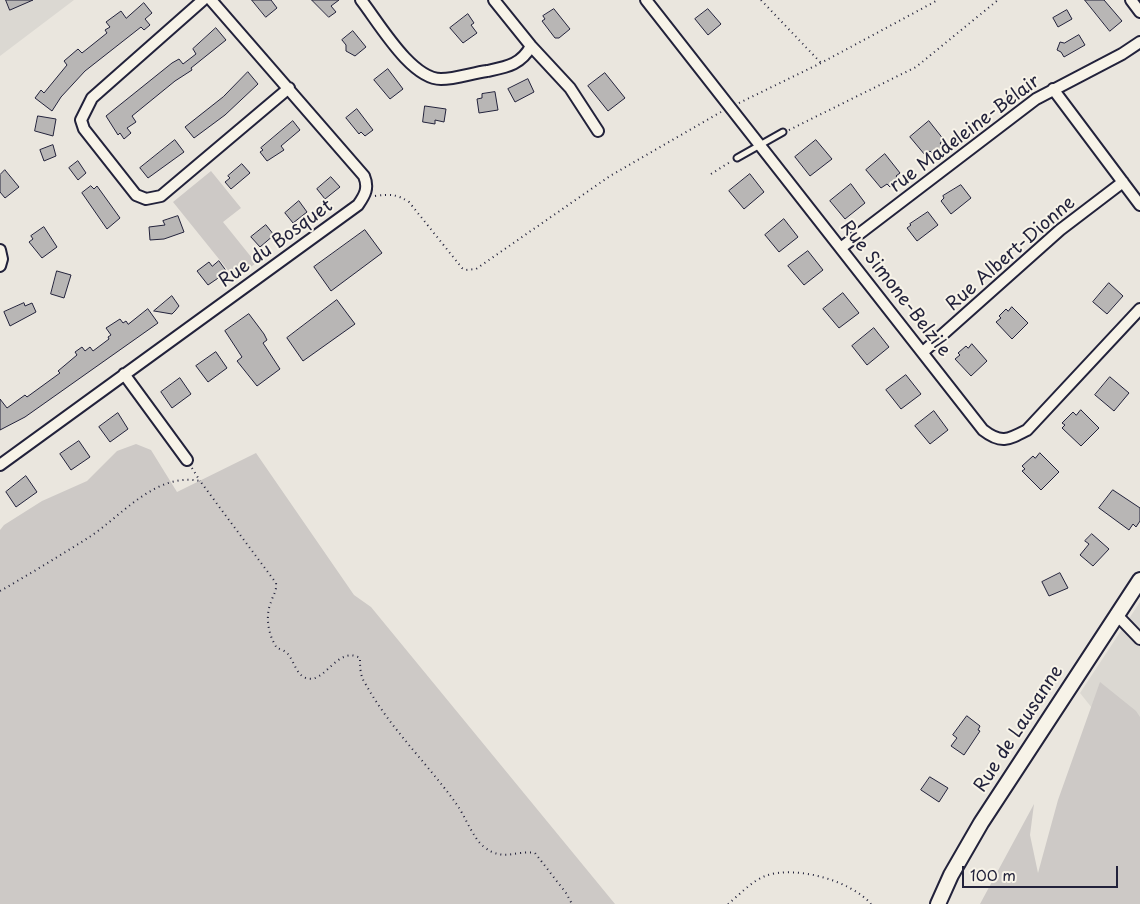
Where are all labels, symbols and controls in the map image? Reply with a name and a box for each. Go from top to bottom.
street label: rue Madeleine-Bélair [886,71,1044,197]
street label: Rue Albert-Dionne [942,192,1080,316]
street label: Rue du Bosquet [215,196,337,292]
street label: Rue Simone-Belzile [835,217,955,361]
street label: Rue de Lausanne [970,662,1068,796]
scale bar [965,856,1121,888]
text: 100 m [970,863,1016,886]

